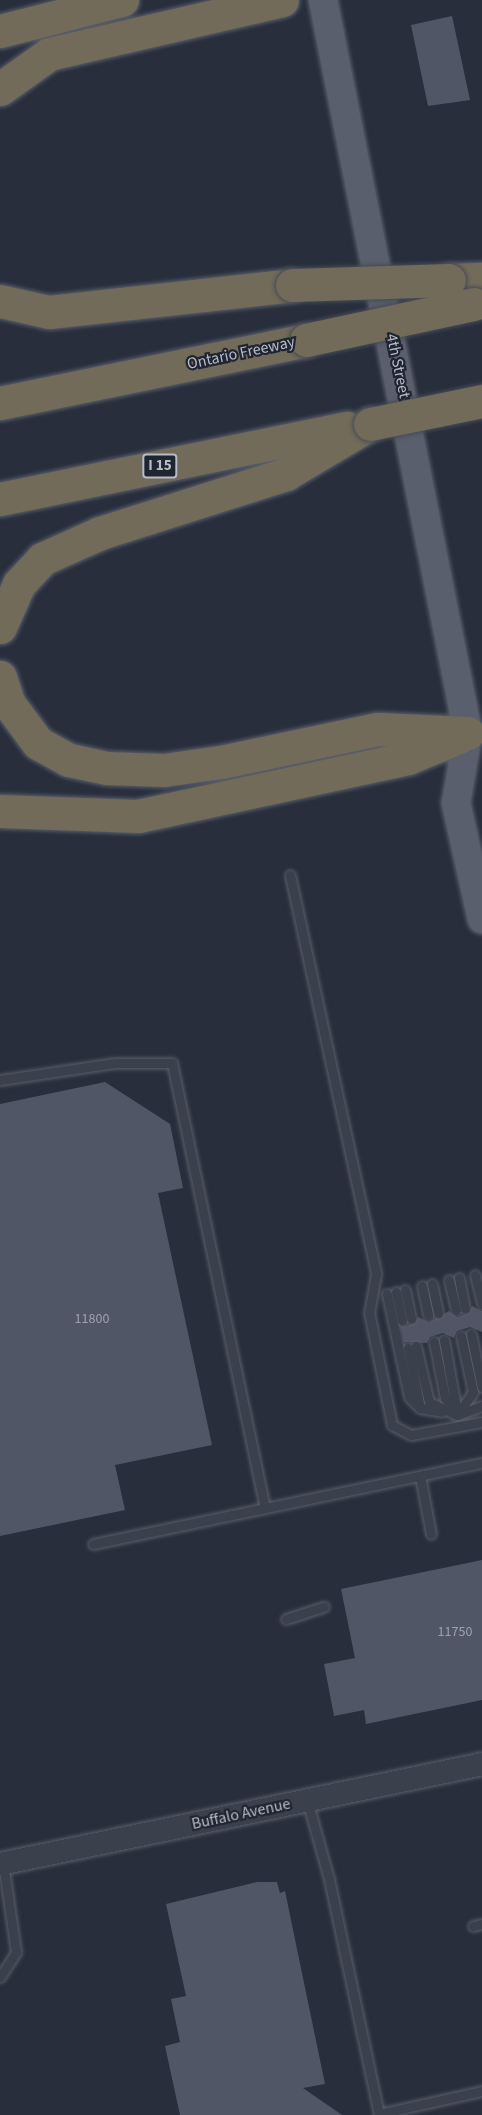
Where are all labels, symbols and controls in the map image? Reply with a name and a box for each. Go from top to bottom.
street label: Ontario Freeway [185,332,297,374]
street label: 4th Street [382,332,414,400]
road number: I 15 [142,454,178,478]
house number: 11800 [75,1311,109,1327]
house number: 11750 [438,1624,472,1640]
street label: Buffalo Avenue [190,1794,292,1834]

